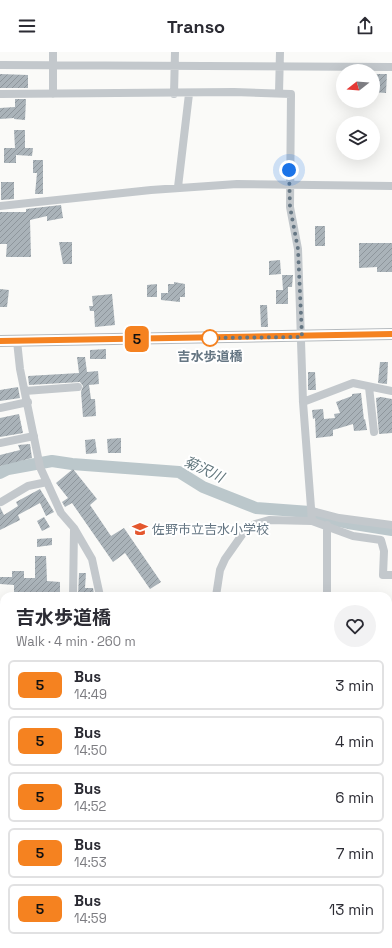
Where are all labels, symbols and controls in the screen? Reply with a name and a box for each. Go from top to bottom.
icon: menu [16,15,38,37]
text: Transo [167,15,225,38]
icon: share [354,15,376,37]
north arrow [336,64,380,108]
map controls [336,64,380,160]
button: layers [336,116,380,160]
your location [279,160,299,180]
line badge: 5 [124,326,150,352]
marker: 吉水歩道橋 [201,329,219,347]
text: 5 [133,330,141,348]
place label: 吉水歩道橋 [177,348,243,365]
water label: 菊沢川 [181,452,229,487]
school or university icon: 佐野市立吉水小学校 [131,520,149,538]
place label: 佐野市立吉水小学校 [152,521,269,538]
text: 吉水歩道橋 [16,605,111,630]
button: heart [334,605,376,647]
text: Walk · 4 min · 260 m [16,633,136,650]
text: Bus [74,667,101,686]
text: 5 [36,676,44,694]
text: 3 min [335,676,374,695]
text: 14:49 [74,686,107,703]
text: Bus [74,723,101,742]
text: 5 [36,732,44,750]
text: 4 min [335,732,374,751]
text: 14:50 [74,742,107,759]
text: Bus [74,779,101,798]
text: 5 [36,788,44,806]
text: 6 min [335,788,374,807]
text: 14:52 [74,798,106,815]
text: Bus [74,835,101,854]
text: 5 [36,844,44,862]
text: 7 min [336,844,374,863]
text: 14:53 [74,854,107,871]
text: Bus [74,891,101,910]
text: 5 [36,900,44,918]
text: 13 min [329,900,374,919]
text: 14:59 [74,910,107,927]

